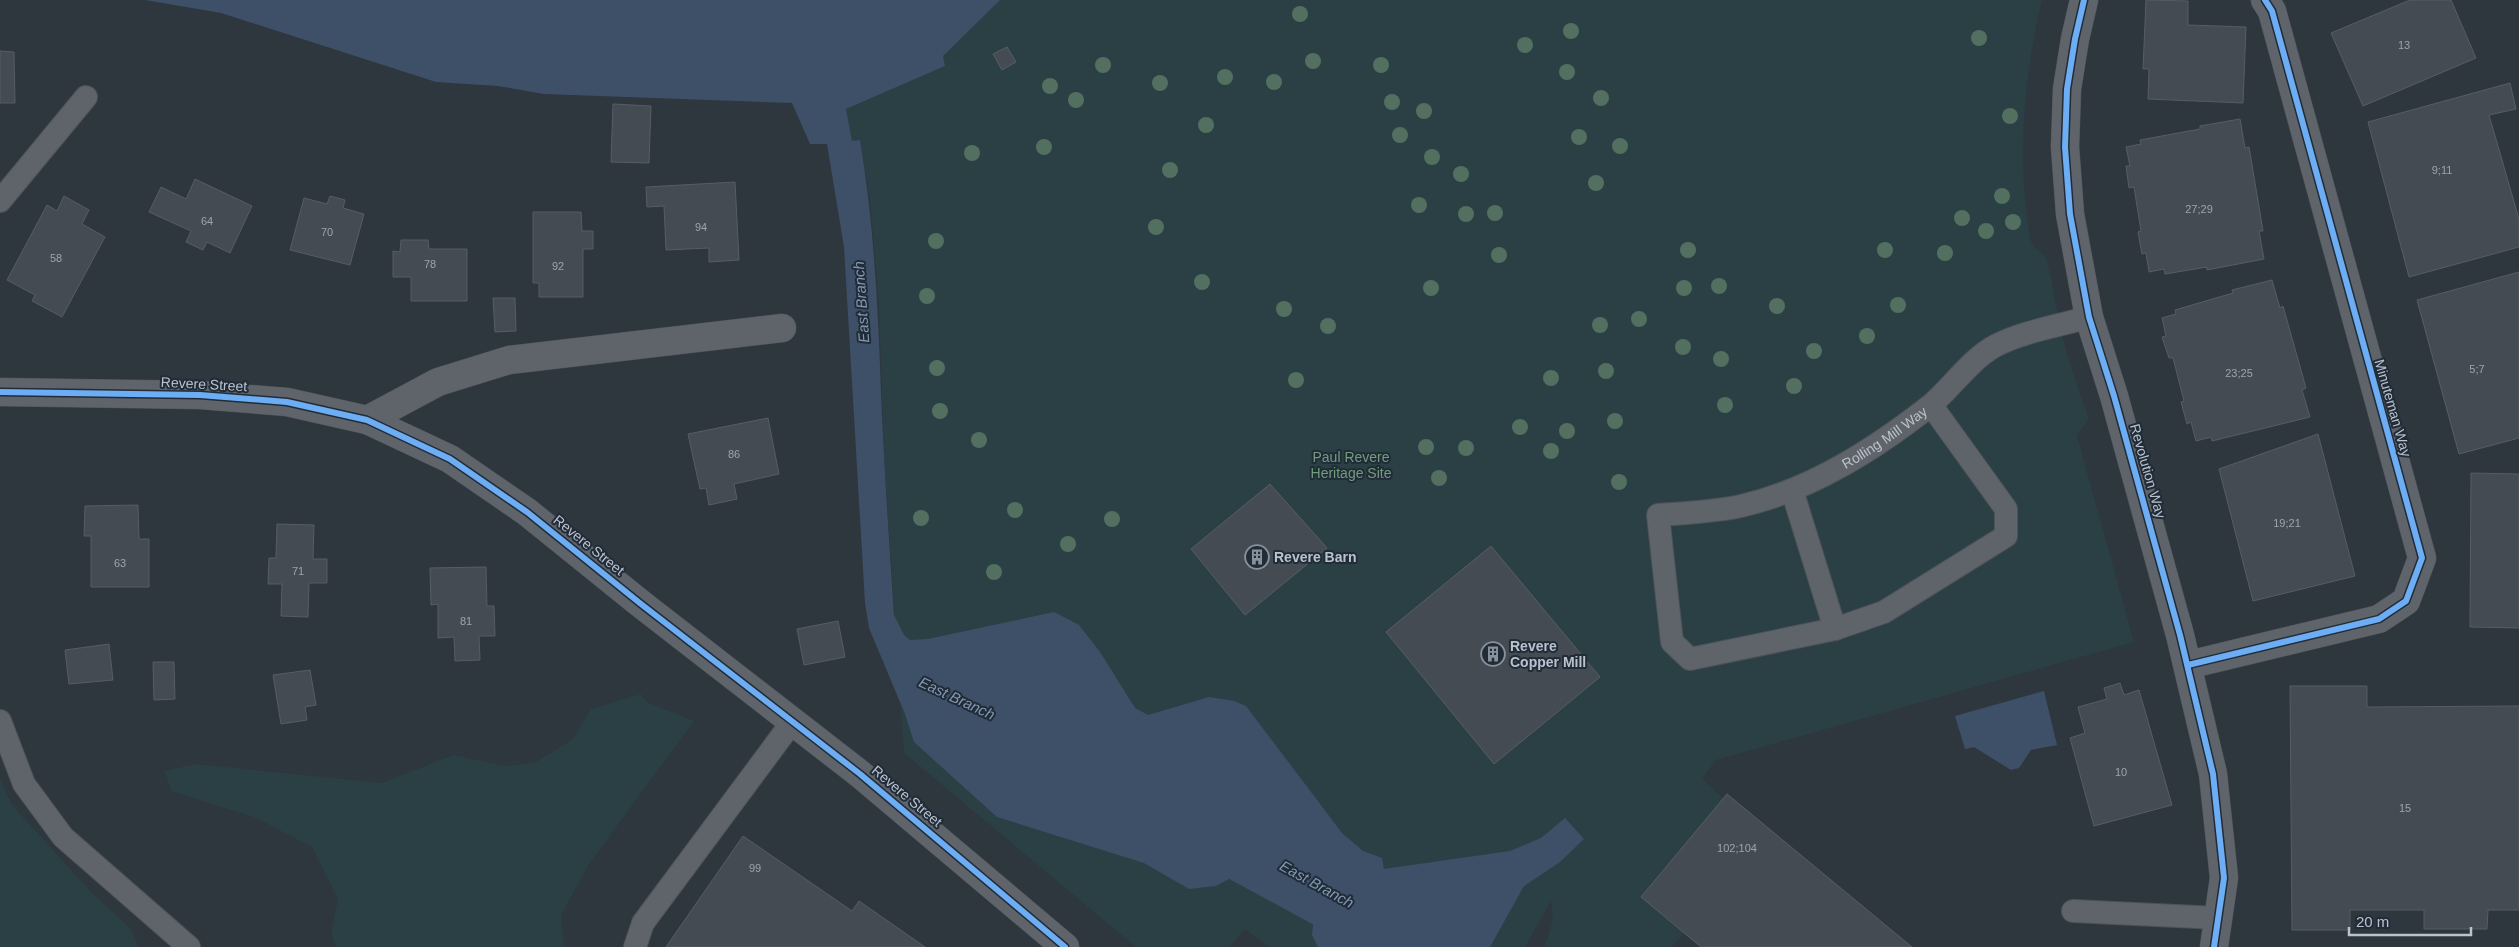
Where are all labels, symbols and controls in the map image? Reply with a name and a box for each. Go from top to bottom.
house number: 13 [2398,39,2410,51]
house number: 9;11 [2432,164,2452,176]
house number: 27;29 [2185,203,2213,215]
house number: 64 [201,215,213,227]
house number: 94 [695,221,707,233]
house number: 70 [321,226,333,238]
house number: 58 [50,252,62,264]
house number: 78 [424,258,436,270]
house number: 92 [552,260,564,272]
water label: East Branch [850,261,872,343]
street label: Minuteman Way [2371,357,2415,459]
house number: 5;7 [2469,363,2485,375]
house number: 23;25 [2225,367,2253,379]
street label: Revere Street [160,374,248,394]
street label: Rolling Mill Way [1839,403,1930,472]
street label: Revolution Way [2127,422,2169,520]
house number: 86 [728,448,740,460]
park label: Paul Revere Heritage Site [1311,449,1392,481]
street label: Revere Street [550,512,628,578]
house number: 19;21 [2273,517,2301,529]
building icon: Revere Barn [1244,544,1270,570]
place label: Revere Barn [1274,549,1357,565]
house number: 63 [114,557,126,569]
house number: 71 [292,565,304,577]
house number: 81 [460,615,472,627]
place label: Revere Copper Mill [1510,638,1586,670]
building icon: Revere Copper Mill [1480,641,1506,667]
water label: East Branch [916,673,998,723]
street label: Revere Street [869,762,945,830]
house number: 10 [2115,766,2127,778]
house number: 15 [2399,802,2411,814]
house number: 102;104 [1717,842,1757,854]
water label: East Branch [1277,857,1357,911]
house number: 99 [749,862,761,874]
scale bar [2349,904,2472,936]
text: 20 m [2356,913,2389,930]

